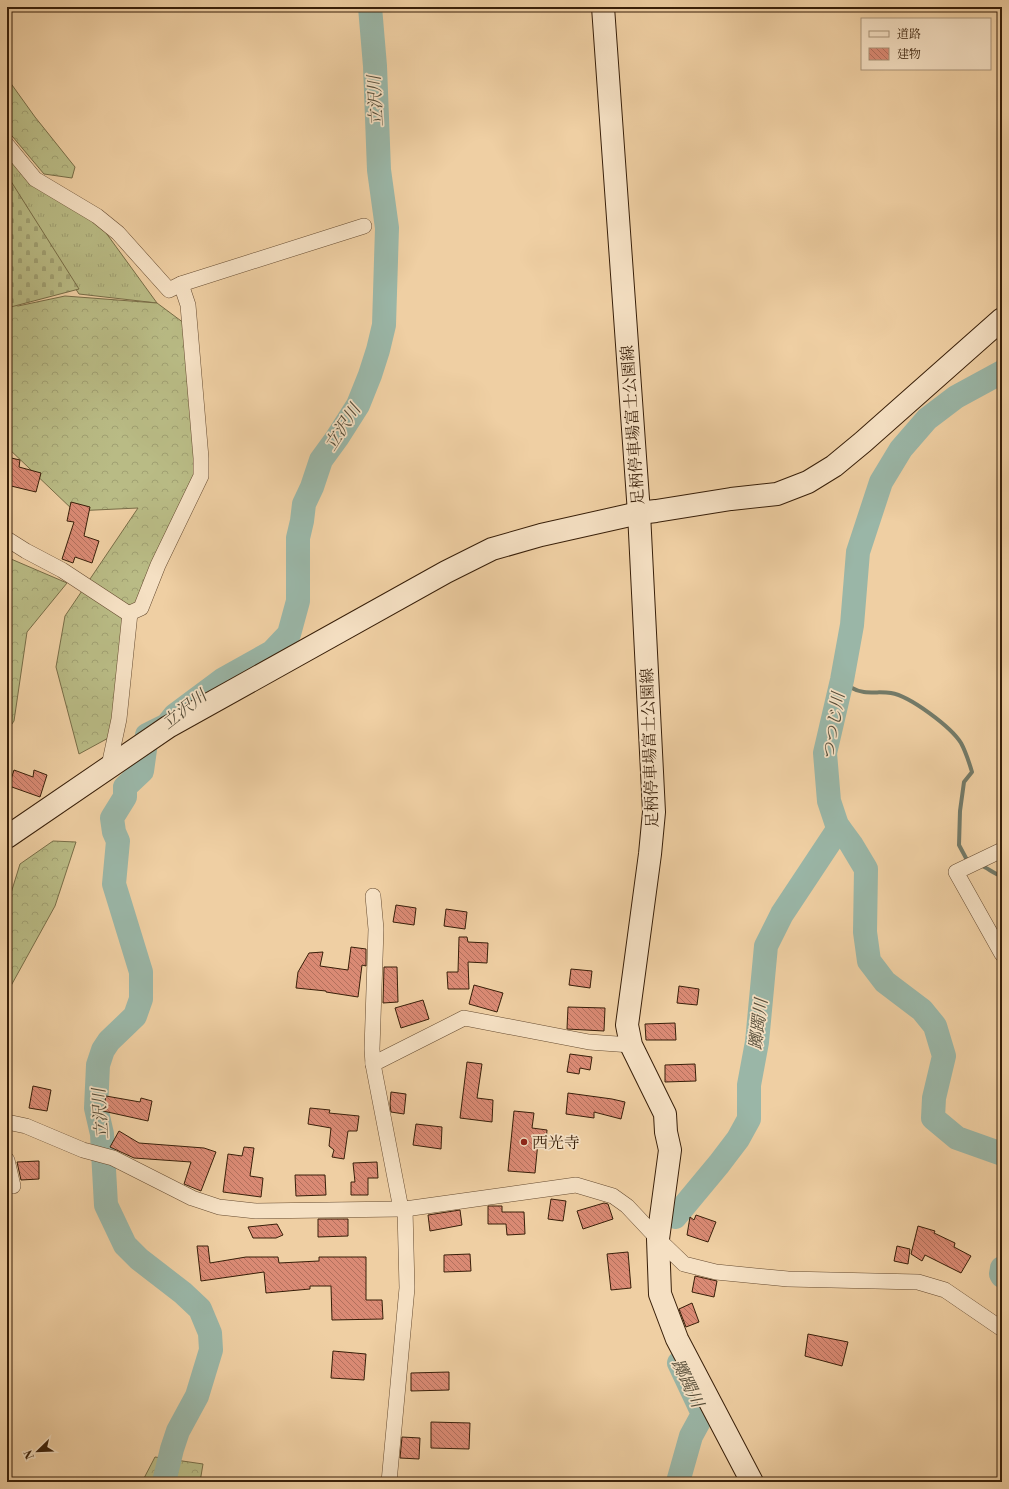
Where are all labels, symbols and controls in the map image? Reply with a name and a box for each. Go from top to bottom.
legend [861,18,991,70]
text: 道路 [897,27,921,42]
text: 建物 [897,47,921,62]
water label: 立沢川 [364,73,388,127]
street label: 足柄停車場富士公園線 [617,344,649,505]
water label: 立沢川 [320,398,367,455]
street label: 足柄停車場富士公園線 [637,668,663,828]
water label: 立沢川 [158,684,213,734]
water label: つつじ川 [818,689,850,761]
water label: 躑躅川 [745,995,773,1051]
water label: 立沢川 [88,1086,114,1140]
place label: 西光寺 [532,1133,580,1153]
marker: 西光寺 [519,1137,529,1147]
water label: 躑躅川 [666,1356,709,1413]
north arrow [18,1431,58,1471]
text: N [21,1448,38,1461]

